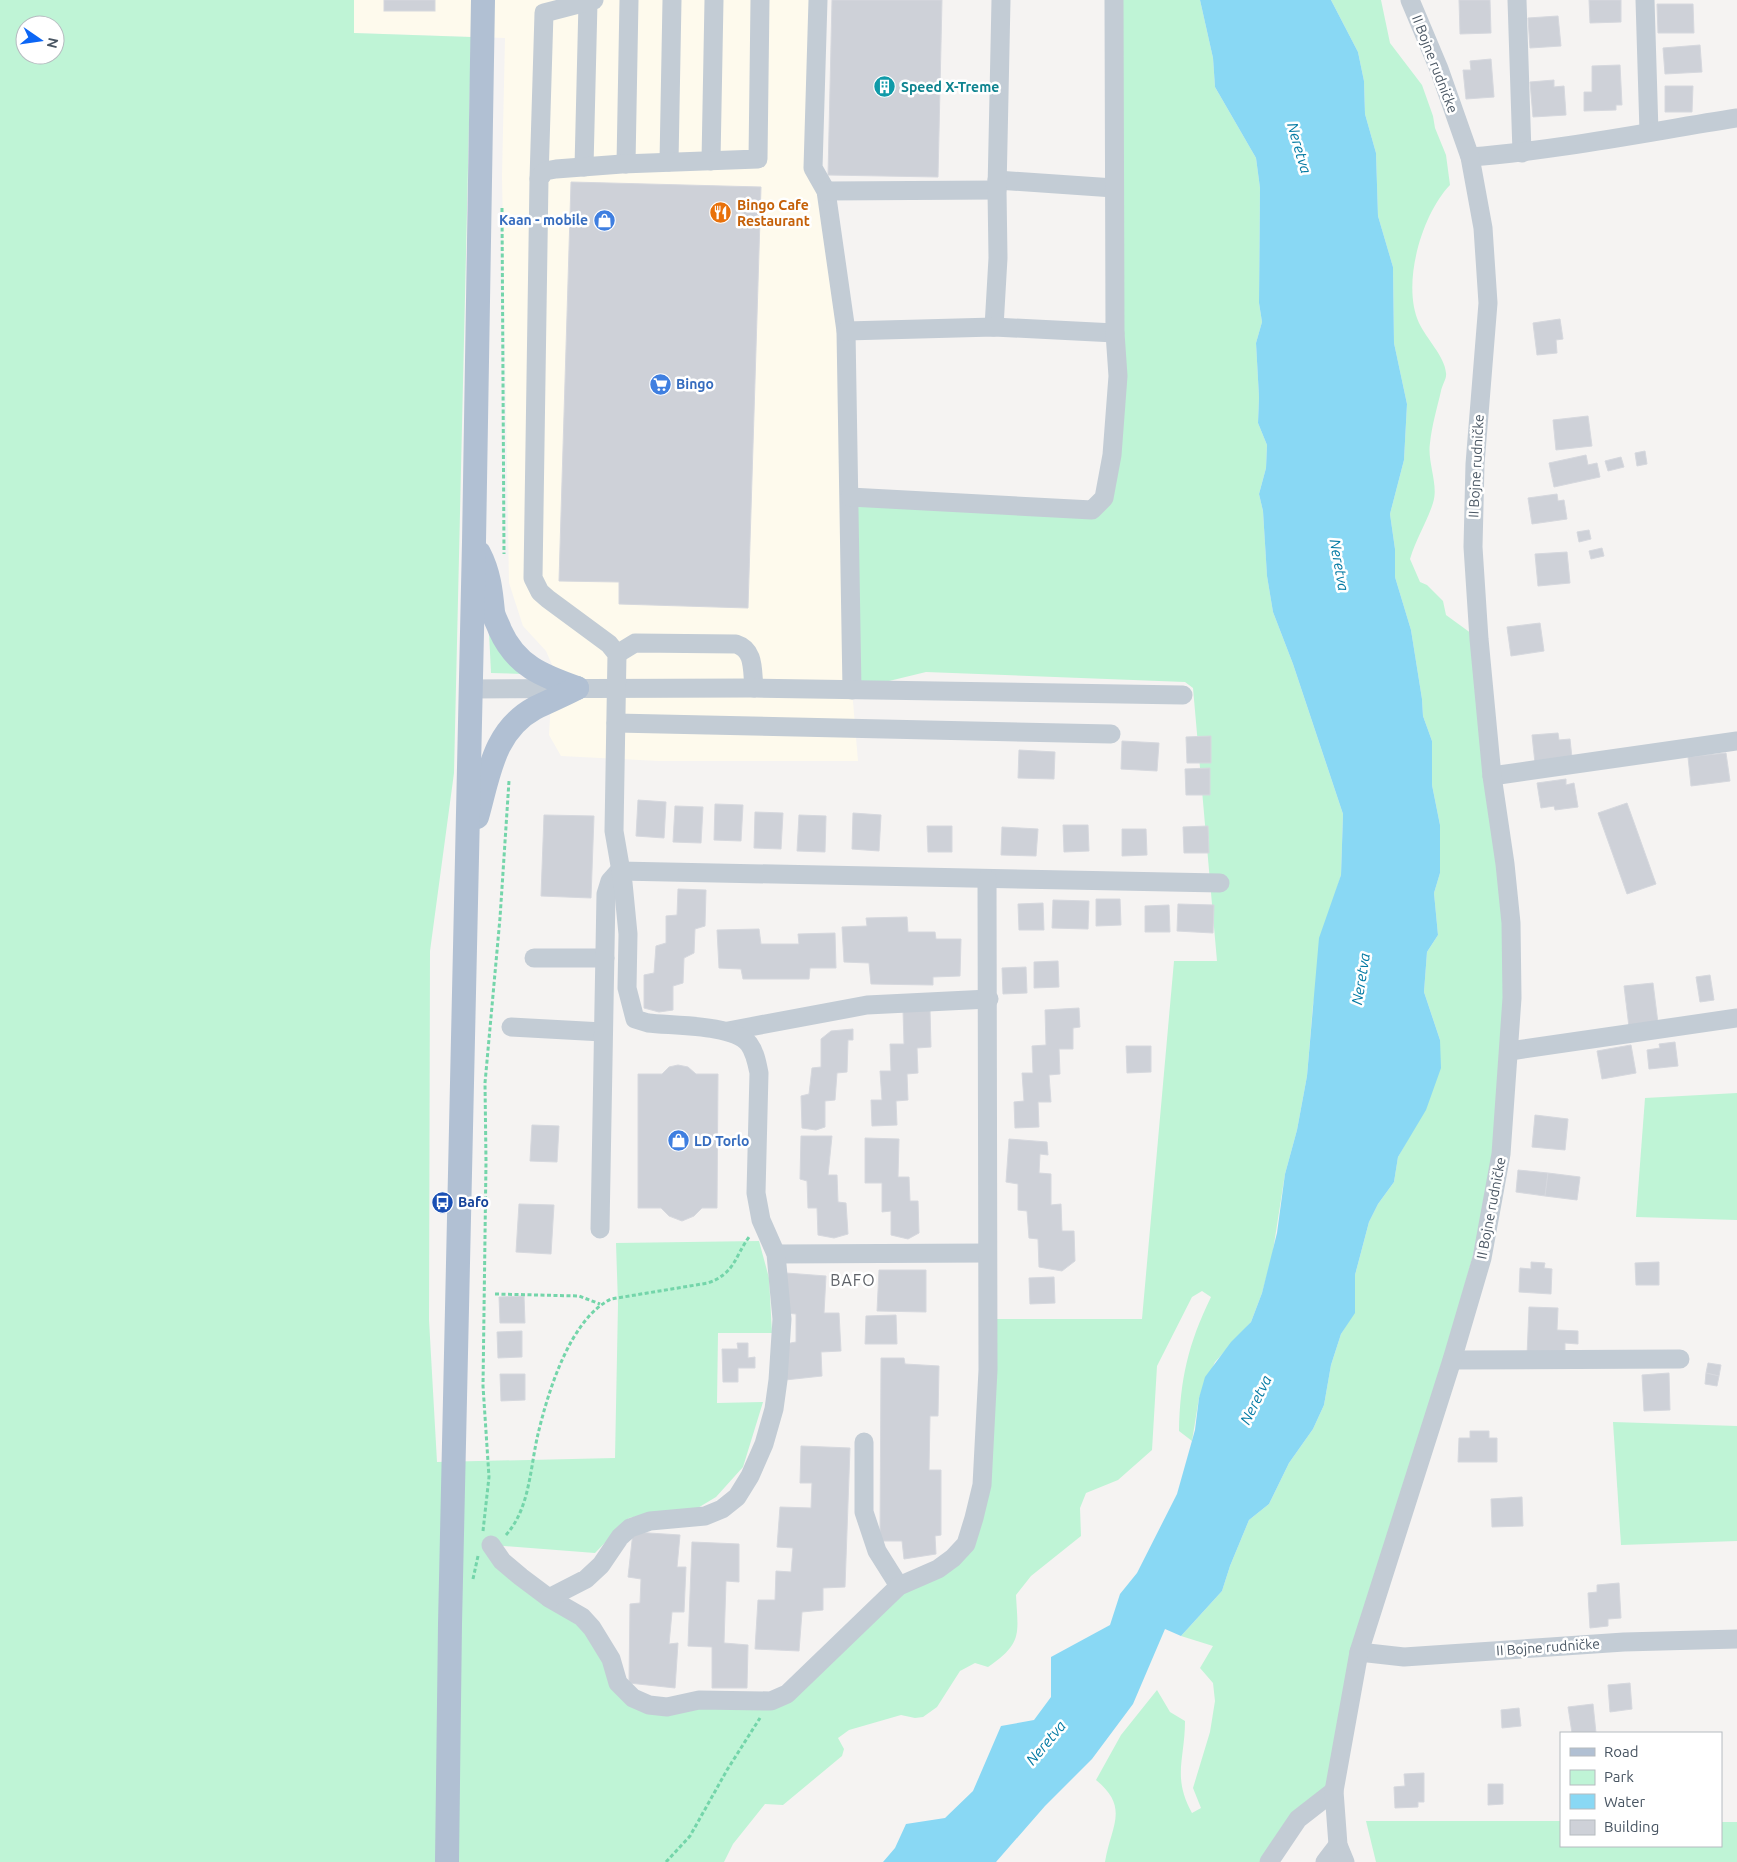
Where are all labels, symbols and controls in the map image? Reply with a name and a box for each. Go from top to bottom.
street label: II Bojne rudničke [1409,13,1461,115]
north arrow [15,15,65,65]
text: N [44,36,62,50]
building icon: Speed X-Treme [873,75,897,99]
place label: Speed X-Treme [901,79,999,95]
water label: Neretva [1284,120,1315,175]
place label: Bingo Cafe Restaurant [737,197,810,229]
restaurant icon: Bingo Cafe Restaurant [709,201,733,225]
shop icon: Kaan - mobile [592,208,616,232]
place label: Kaan - mobile [499,212,588,228]
supermarket icon: Bingo [648,372,672,396]
place label: Bingo [676,376,714,392]
street label: II Bojne rudničke [1465,414,1487,518]
water label: Neretva [1327,538,1352,592]
water label: Neretva [1348,952,1373,1006]
shop icon: LD Torlo [666,1129,690,1153]
place label: LD Torlo [694,1133,750,1149]
street label: II Bojne rudničke [1473,1156,1509,1260]
bus stop icon: Bafo [430,1190,454,1214]
place label: Bafo [458,1194,489,1210]
district label: BAFO [830,1271,876,1289]
water label: Neretva [1236,1373,1275,1427]
street label: II Bojne rudničke [1496,1635,1600,1659]
water label: Neretva [1022,1717,1069,1768]
legend [1560,1732,1722,1847]
text: Road [1604,1743,1639,1760]
text: Park [1604,1768,1634,1785]
text: Water [1604,1793,1645,1810]
text: Building [1604,1818,1659,1835]

